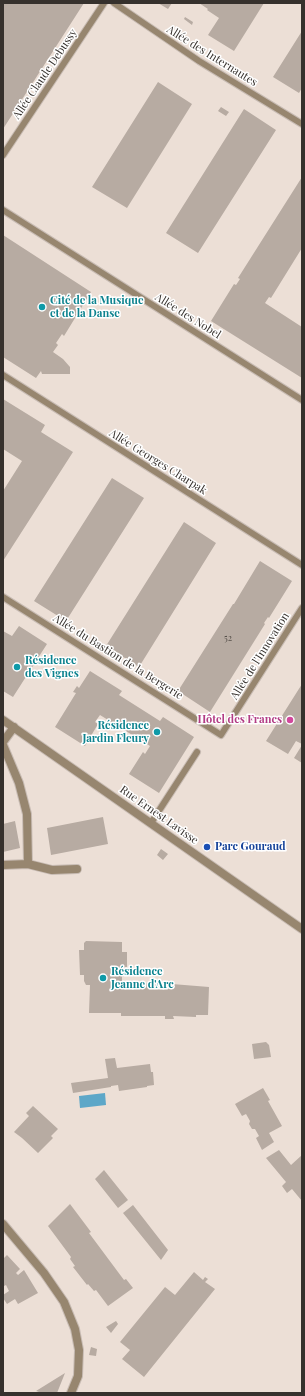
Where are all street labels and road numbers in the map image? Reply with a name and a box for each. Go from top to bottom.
street label: Allée des Internautes [164,23,260,89]
street label: Allée Claude Debussy [10,26,80,122]
street label: Allée des Nobel [153,291,223,341]
street label: Allée Georges Charpak [107,427,209,497]
street label: Allée de l'Innovation [228,610,292,702]
street label: Allée du Bastion de la Bergerie [51,612,185,702]
street label: Rue Ernest Lavisse [117,783,201,847]

